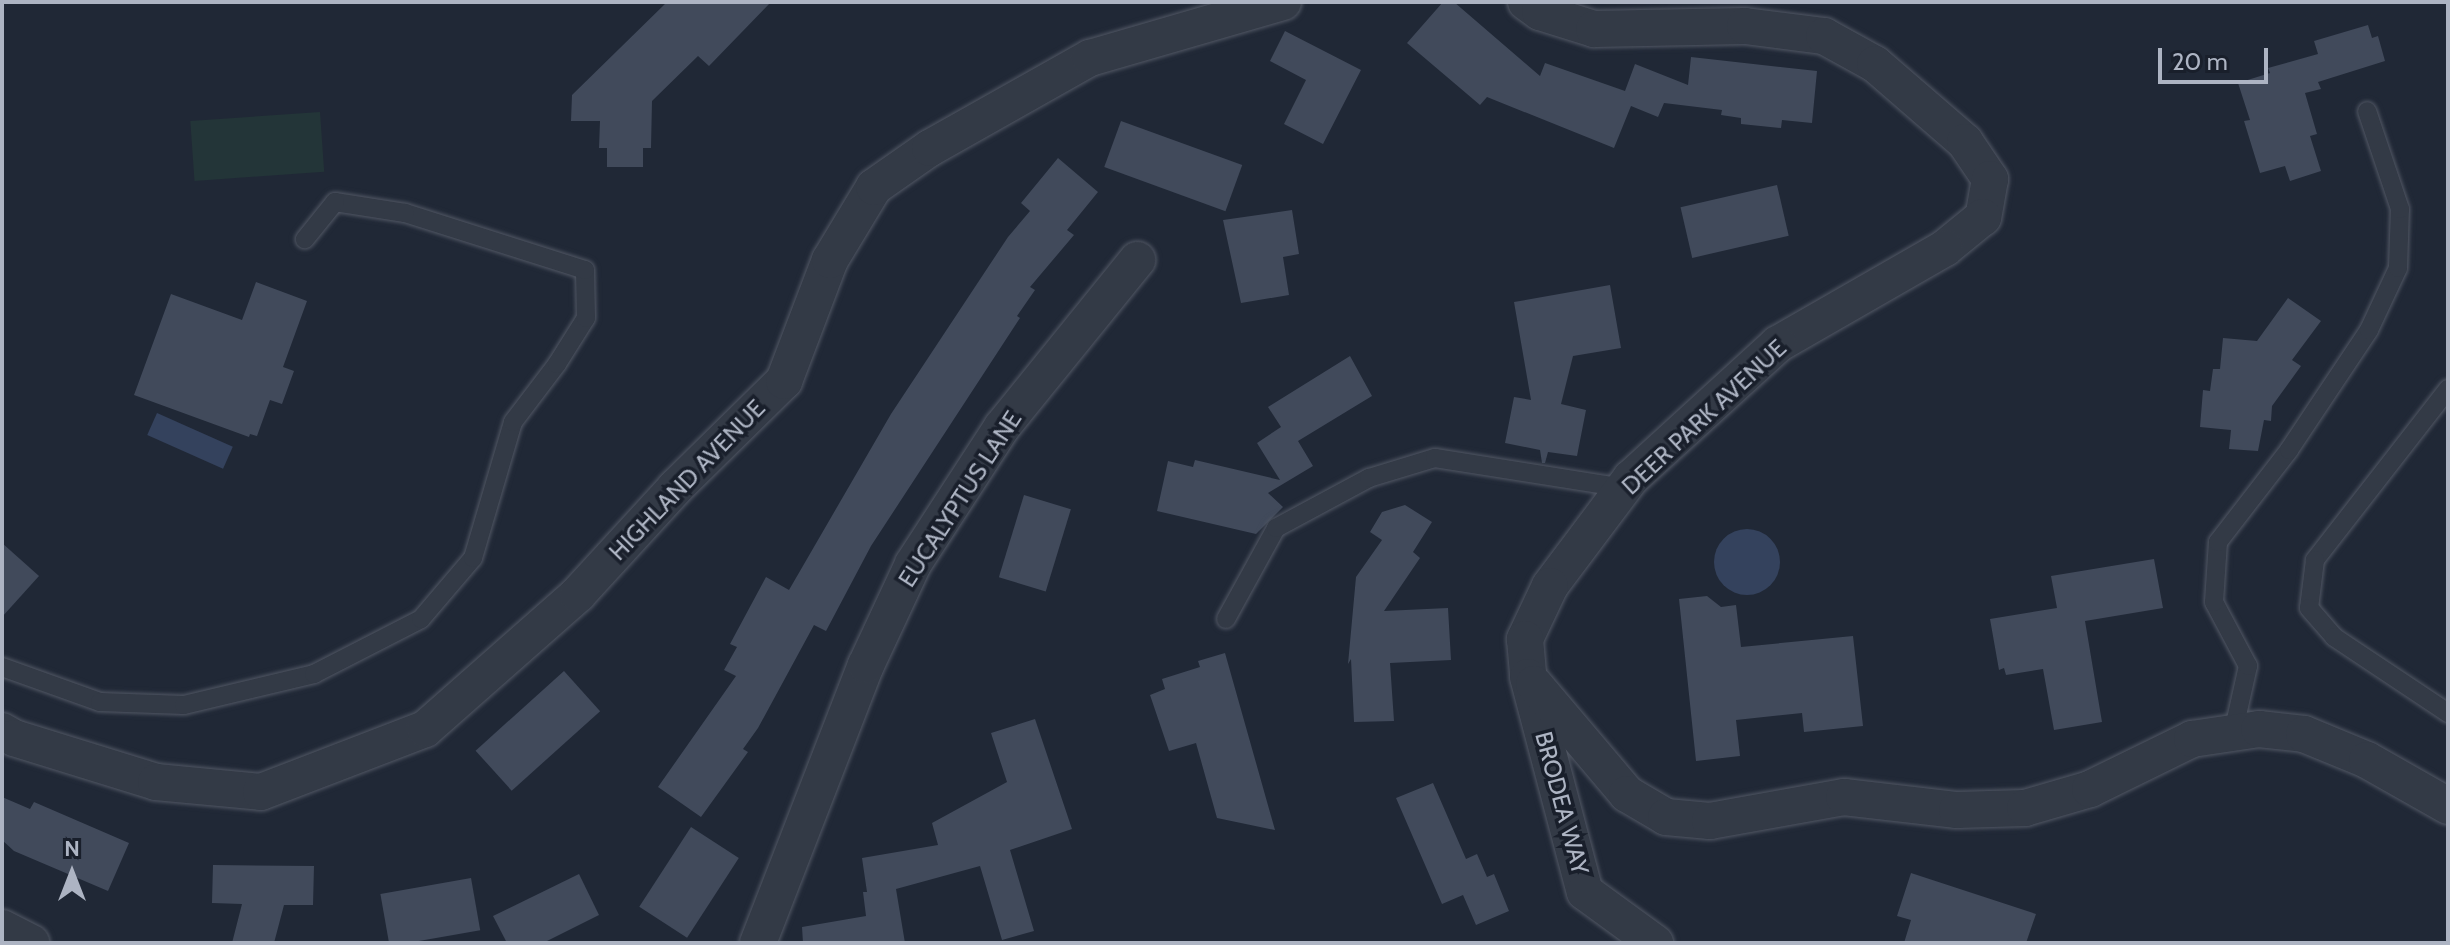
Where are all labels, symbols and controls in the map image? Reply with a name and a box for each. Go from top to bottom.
scale bar [2162,32,2272,82]
text: 20 m [2172,47,2228,76]
street label: DEER PARK AVENUE [1616,333,1792,501]
street label: HIGHLAND AVENUE [603,394,771,566]
street label: EUCALYPTUS LANE [892,406,1028,592]
street label: BRODEA WAY [1529,728,1595,878]
north arrow [32,833,112,913]
text: N [64,835,80,862]

